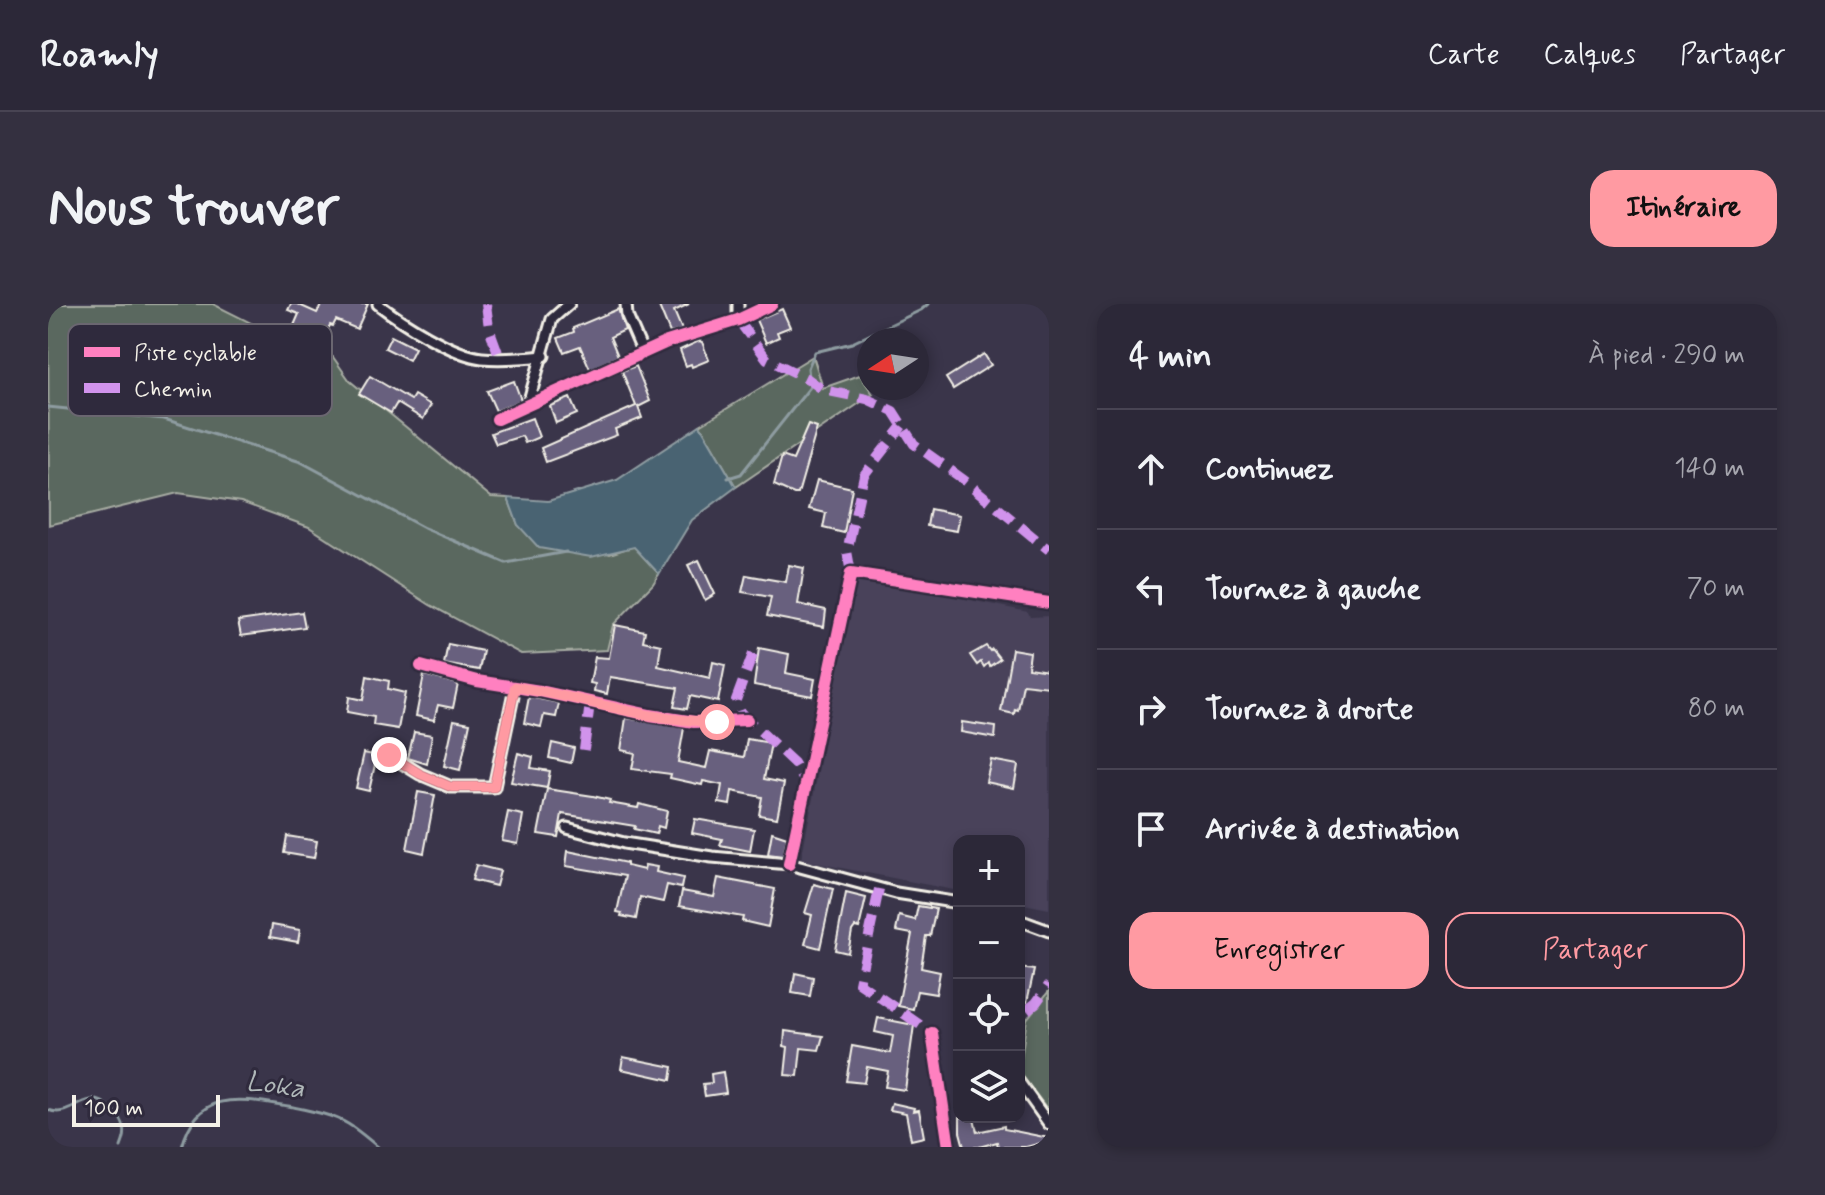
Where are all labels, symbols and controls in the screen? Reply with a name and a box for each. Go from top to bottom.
text: Roamly [40,31,159,80]
text: Carte [1428,37,1500,74]
text: Calques [1544,37,1636,74]
text: Partager [1680,37,1785,74]
button: Itinéraire [1590,170,1777,247]
text: Nous trouver [48,172,339,245]
legend [68,324,332,416]
north arrow [857,328,929,400]
text: 4 min [1129,334,1212,379]
text: À pied · 290 m [1588,339,1745,373]
text: Piste cyclable [134,340,257,368]
text: Chemin [134,376,212,404]
icon: ahead [1129,447,1173,491]
text: Continuez [1205,450,1334,489]
text: 140 m [1674,452,1745,486]
icon: left [1129,567,1173,611]
text: Tournez à gauche [1205,570,1421,609]
text: 70 m [1687,572,1745,606]
icon: right [1129,687,1173,731]
text: Tournez à droite [1205,690,1414,729]
text: 80 m [1688,692,1745,726]
route start [699,704,735,740]
route end [371,737,407,773]
icon: arrive [1129,807,1173,851]
text: Arrivée à destination [1205,810,1460,849]
map controls [953,835,1025,1123]
button: + [953,835,1025,907]
button: − [953,907,1025,979]
button: Enregistrer [1129,912,1429,989]
button: Partager [1445,912,1745,989]
button: locate [953,979,1025,1051]
button: layers [953,1051,1025,1123]
water label: Loka [243,1064,307,1108]
scale bar [72,1091,220,1127]
text: 100 m [84,1095,143,1123]

